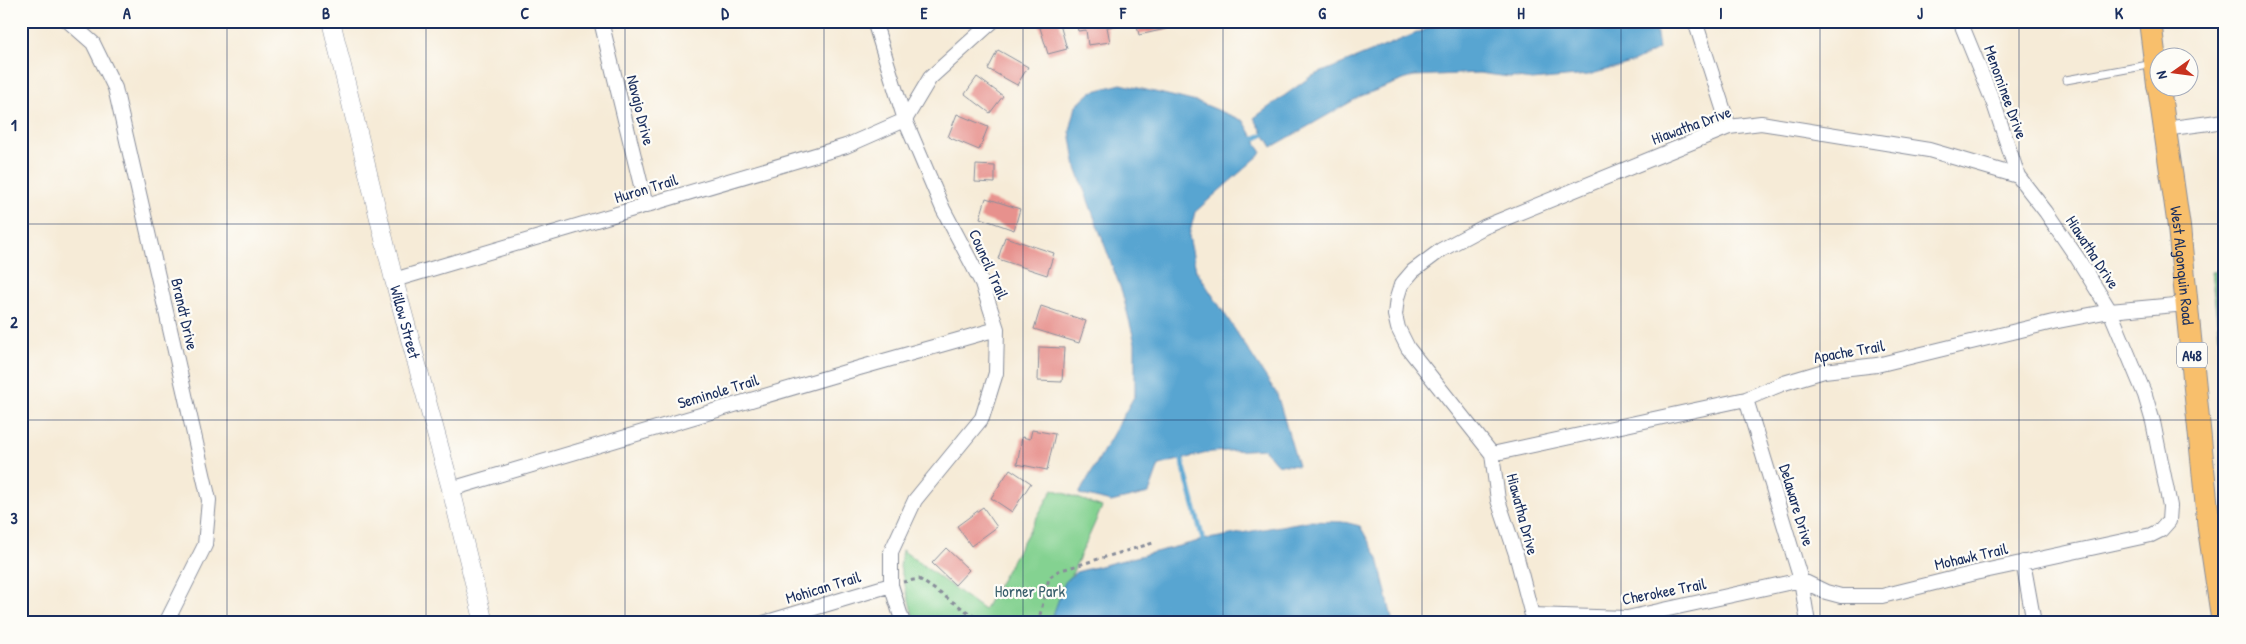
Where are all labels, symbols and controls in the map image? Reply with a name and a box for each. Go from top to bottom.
text: A [123,2,131,24]
text: B [322,2,330,24]
text: C [521,2,530,24]
text: D [721,2,729,24]
text: E [920,2,928,24]
text: F [1119,2,1127,24]
text: G [1318,2,1326,24]
text: H [1517,2,1525,24]
text: I [1719,2,1723,24]
text: J [1917,2,1923,24]
text: K [2115,2,2124,24]
street label: Menominee Drive [1979,42,2033,142]
north arrow [2148,48,2198,98]
text: N [2151,69,2171,81]
street label: Navajo Drive [622,73,660,148]
street label: Hiawatha Drive [1648,100,1734,150]
text: 1 [11,114,17,136]
street label: Huron Trail [612,168,681,208]
street label: West Algonquin Road [2165,205,2200,326]
street label: Hiawatha Drive [2061,211,2125,293]
street label: Council Trail [964,226,1014,303]
street label: Brandt Drive [166,276,204,353]
street label: Willow Street [385,283,426,362]
text: 2 [10,311,18,333]
street label: Apache Trail [1812,334,1887,368]
road number: A48 [2177,342,2207,368]
street label: Seminole Trail [675,368,762,414]
street label: Delaware Drive [1774,461,1820,549]
street label: Hiawatha Drive [1502,471,1545,558]
text: 3 [10,507,18,529]
street label: Mohawk Trail [1932,537,2010,575]
street label: Mohican Trail [783,565,864,609]
street label: Cherokee Trail [1620,572,1709,610]
park label: Horner Park [995,580,1066,602]

